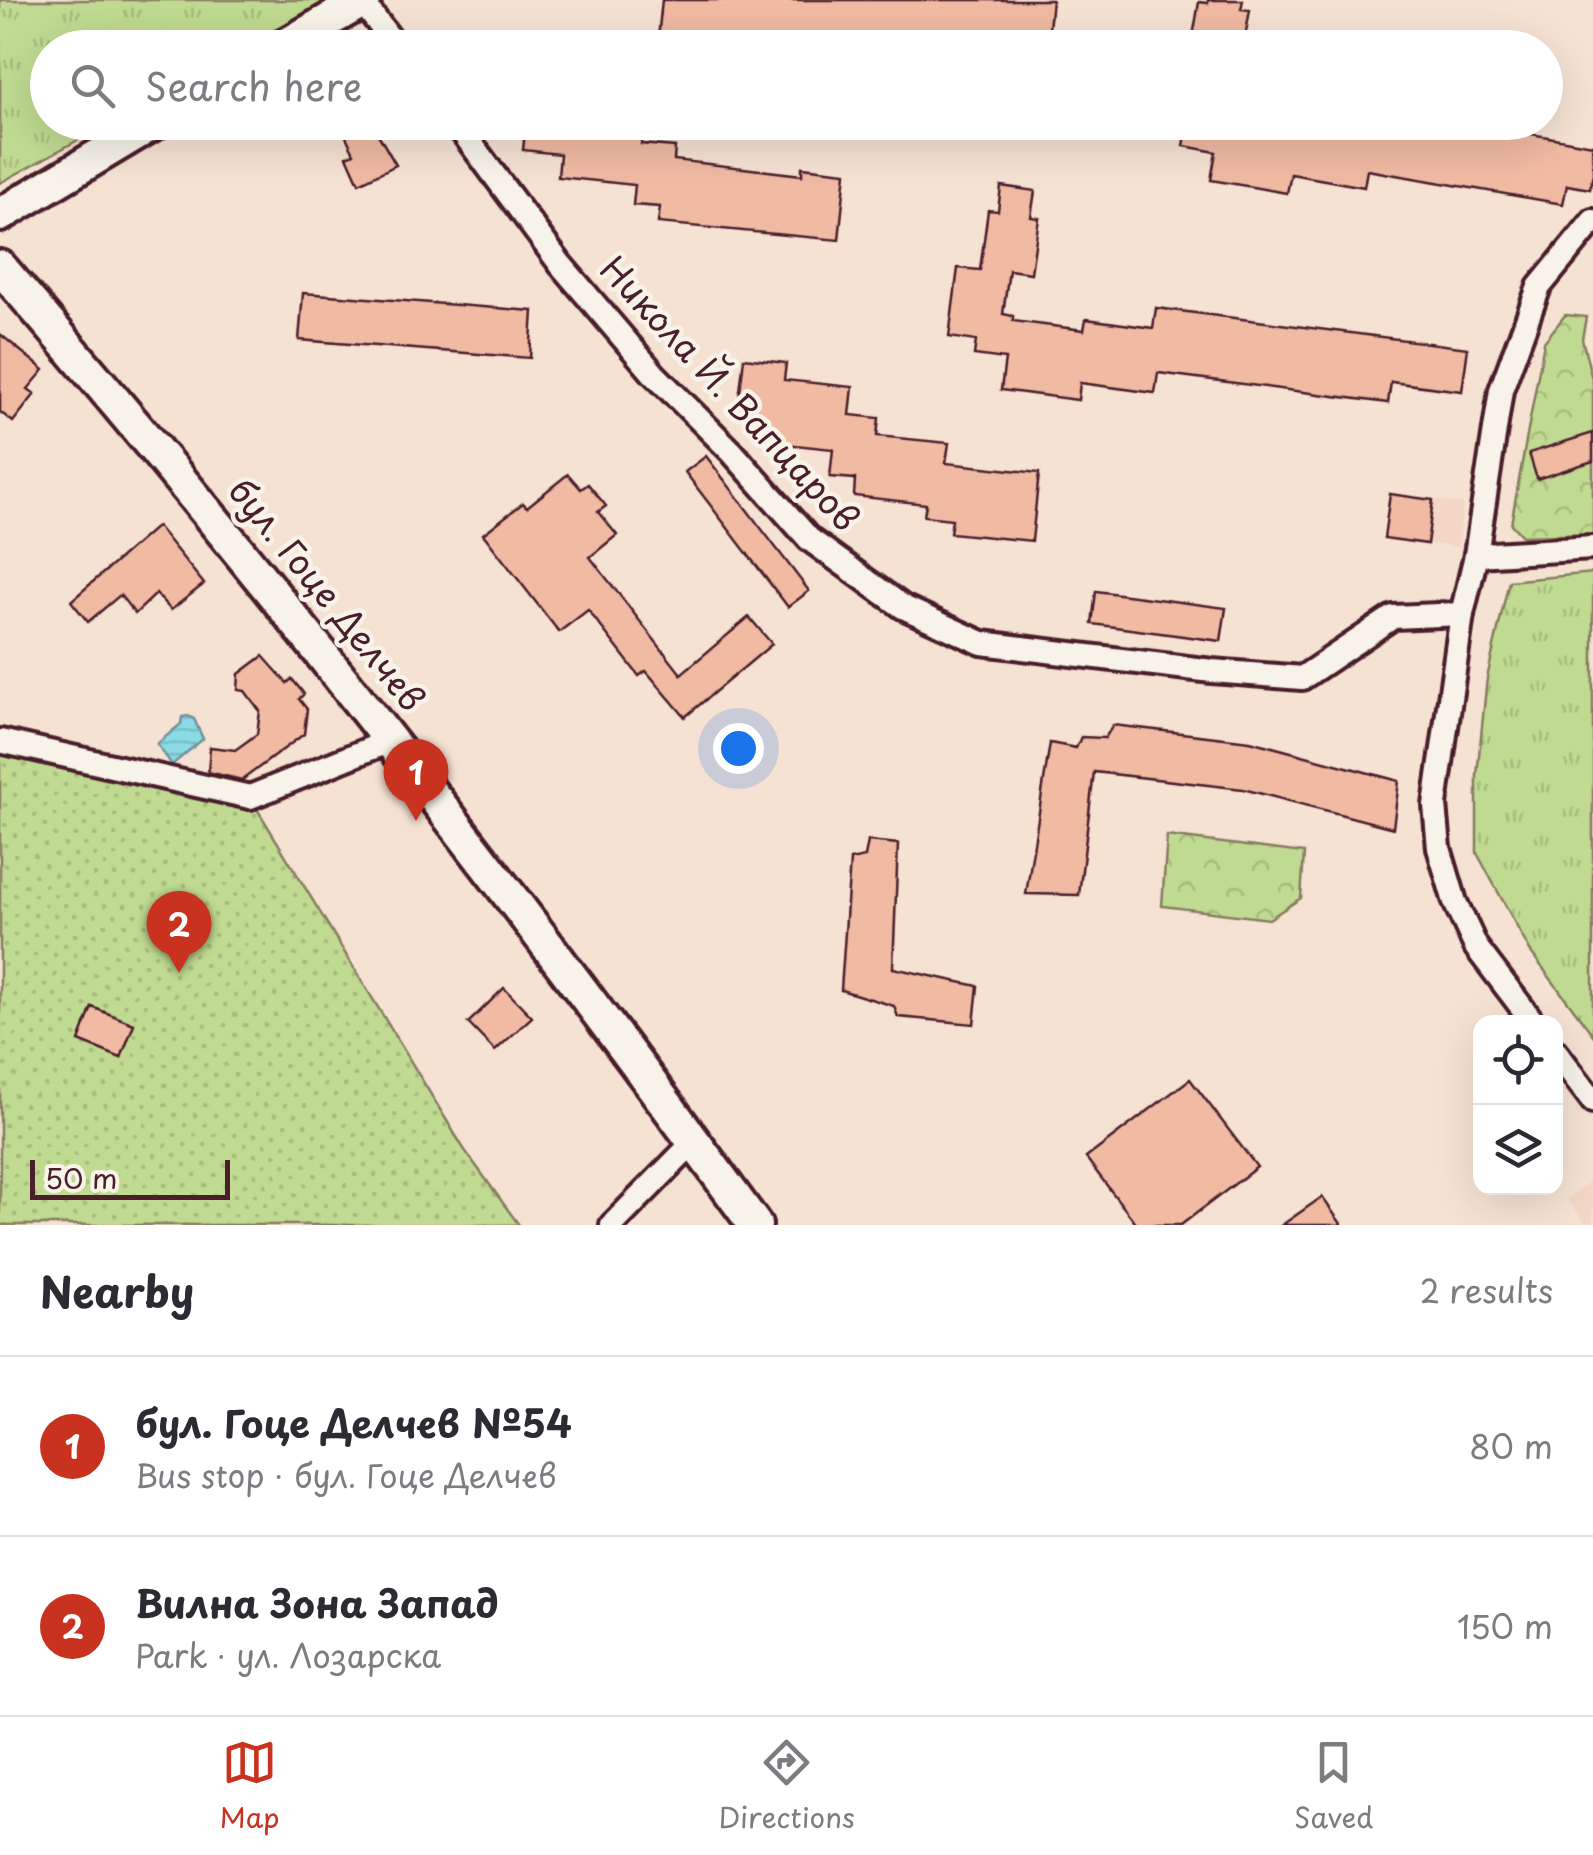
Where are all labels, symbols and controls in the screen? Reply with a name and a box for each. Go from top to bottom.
search box [30,30,1563,140]
text: Search here [145,57,362,114]
icon: search [65,58,120,113]
street label: Никола Й. Вапцаров [589,243,873,542]
street label: бул. Гоце Делчев [217,465,439,722]
your location [713,723,764,774]
pin: 1 [384,738,448,821]
pin: 2 [146,890,212,973]
map controls [1473,1015,1563,1195]
button: locate [1473,1015,1563,1105]
button: layers [1473,1105,1563,1195]
scale bar [30,1155,230,1200]
text: 50 m [45,1156,118,1199]
text: Nearby [40,1259,194,1322]
text: 2 results [1420,1266,1553,1314]
text: бул. Гоце Делчев №54 [135,1394,572,1451]
text: 1 [65,1422,80,1470]
text: 80 m [1469,1422,1553,1470]
text: Bus stop · бул. Гоце Делчев [135,1451,557,1499]
text: Вилна Зона Запад [135,1574,498,1631]
text: 2 [61,1602,84,1650]
text: 150 m [1457,1602,1553,1650]
text: Park · ул. Лозарска [135,1631,441,1679]
tab: Map [220,1735,279,1838]
tab: Directions [719,1735,855,1838]
tab: Saved [1294,1735,1373,1838]

